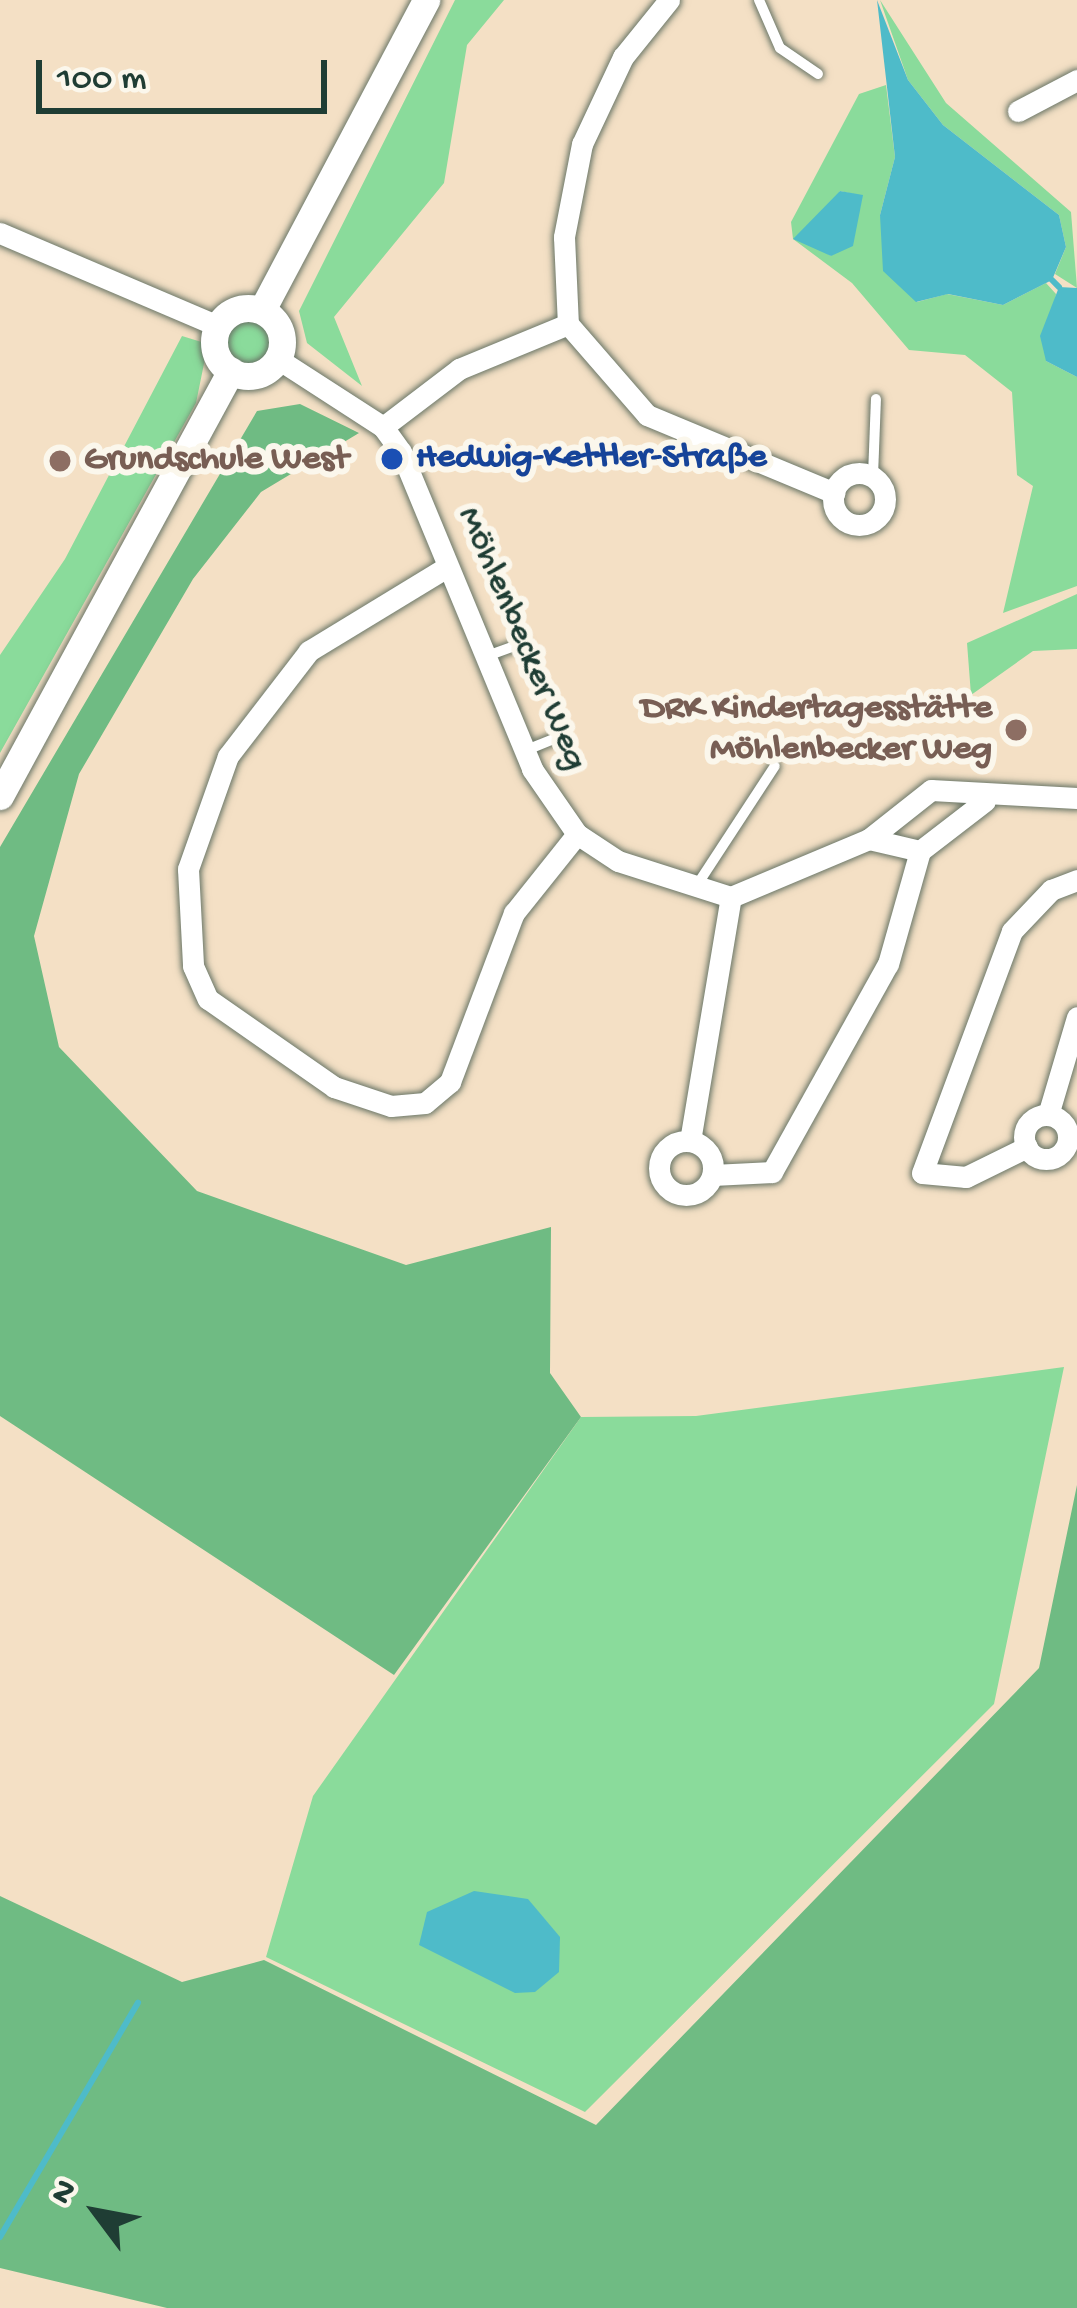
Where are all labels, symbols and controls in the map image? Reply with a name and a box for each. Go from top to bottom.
scale bar [42,36,333,110]
text: 100 m [57,59,147,102]
place label: Hedwig-Kettler-Straße [416,437,767,481]
place label: Grundschule West [84,439,348,483]
marker: Hedwig-Kettler-Straße [379,446,405,472]
marker: Grundschule West [47,448,73,474]
street label: Möhlenbecker Weg [446,501,596,777]
place label: DRK Kindertagesstätte Möhlenbecker Weg [641,687,992,772]
marker: DRK Kindertagesstätte Möhlenbecker Weg [1003,717,1029,743]
north arrow [36,2152,156,2272]
text: N [44,2174,87,2212]

